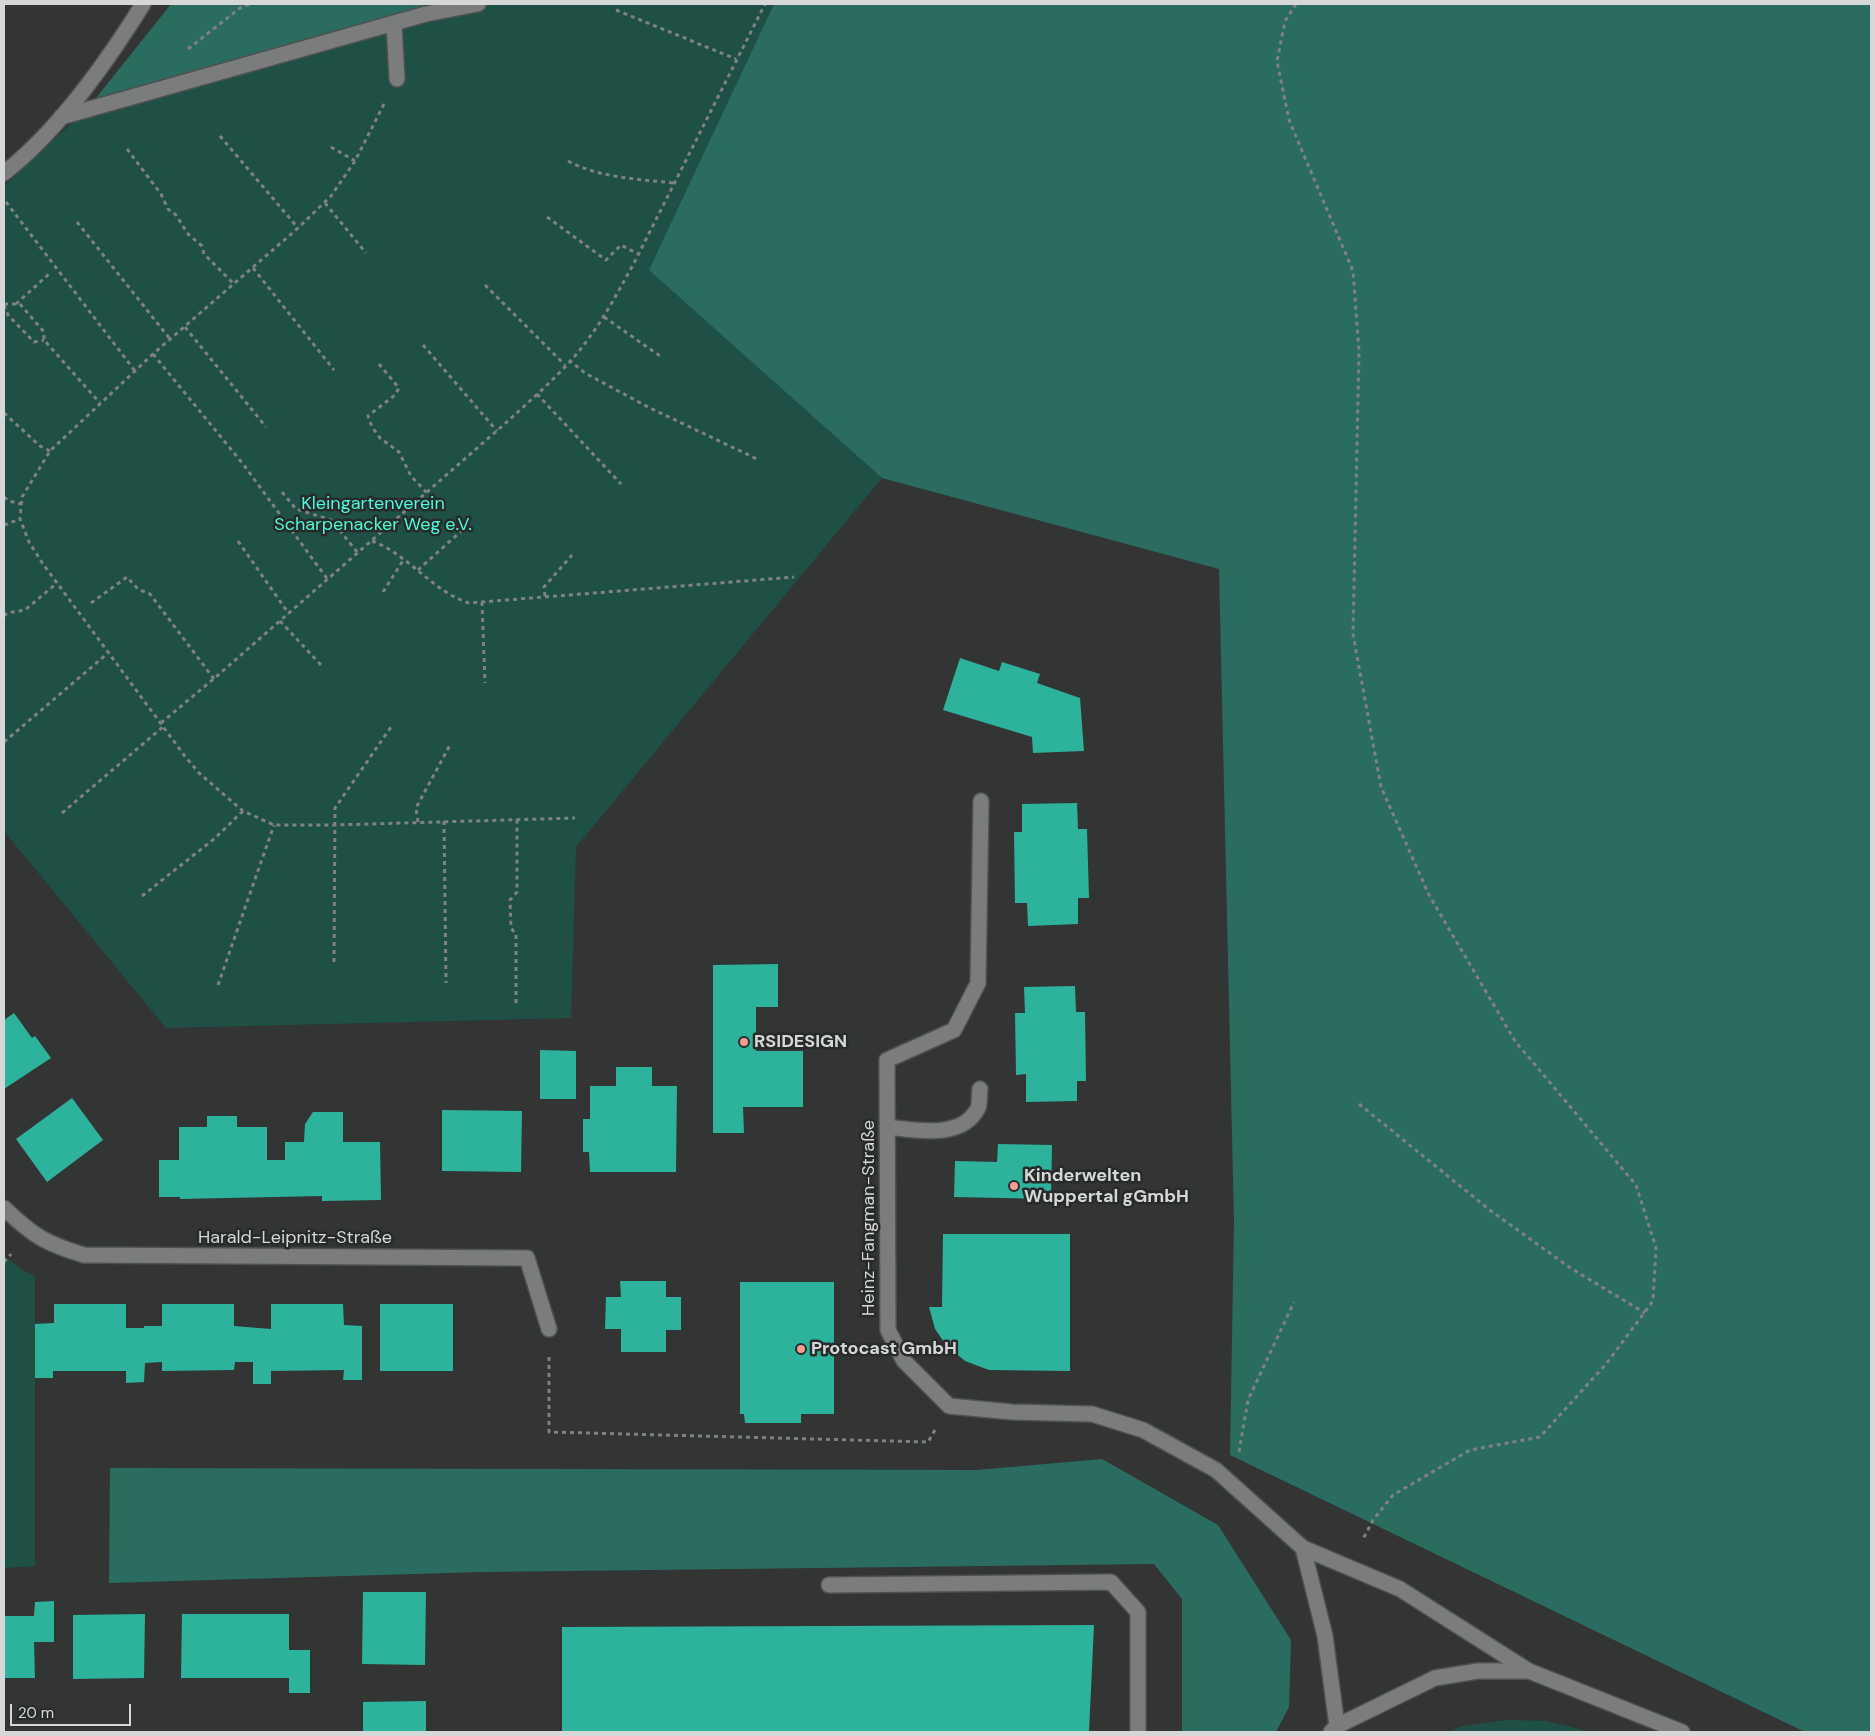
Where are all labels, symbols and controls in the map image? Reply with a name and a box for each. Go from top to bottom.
park label: Kleingartenverein Scharpenacker Weg e.V. [274,493,472,536]
place label: RSIDESIGN [754,1031,847,1053]
marker: RSIDESIGN [738,1036,750,1048]
street label: Heinz-Fangman-Straße [858,1120,880,1316]
place label: Kinderwelten Wuppertal gGmbH [1024,1165,1189,1208]
marker: Kinderwelten Wuppertal gGmbH [1008,1180,1020,1192]
street label: Harald-Leipnitz-Straße [198,1227,392,1249]
place label: Protocast GmbH [811,1338,957,1360]
marker: Protocast GmbH [795,1343,807,1355]
scale bar [12,1694,134,1726]
text: 20 m [18,1703,54,1723]

